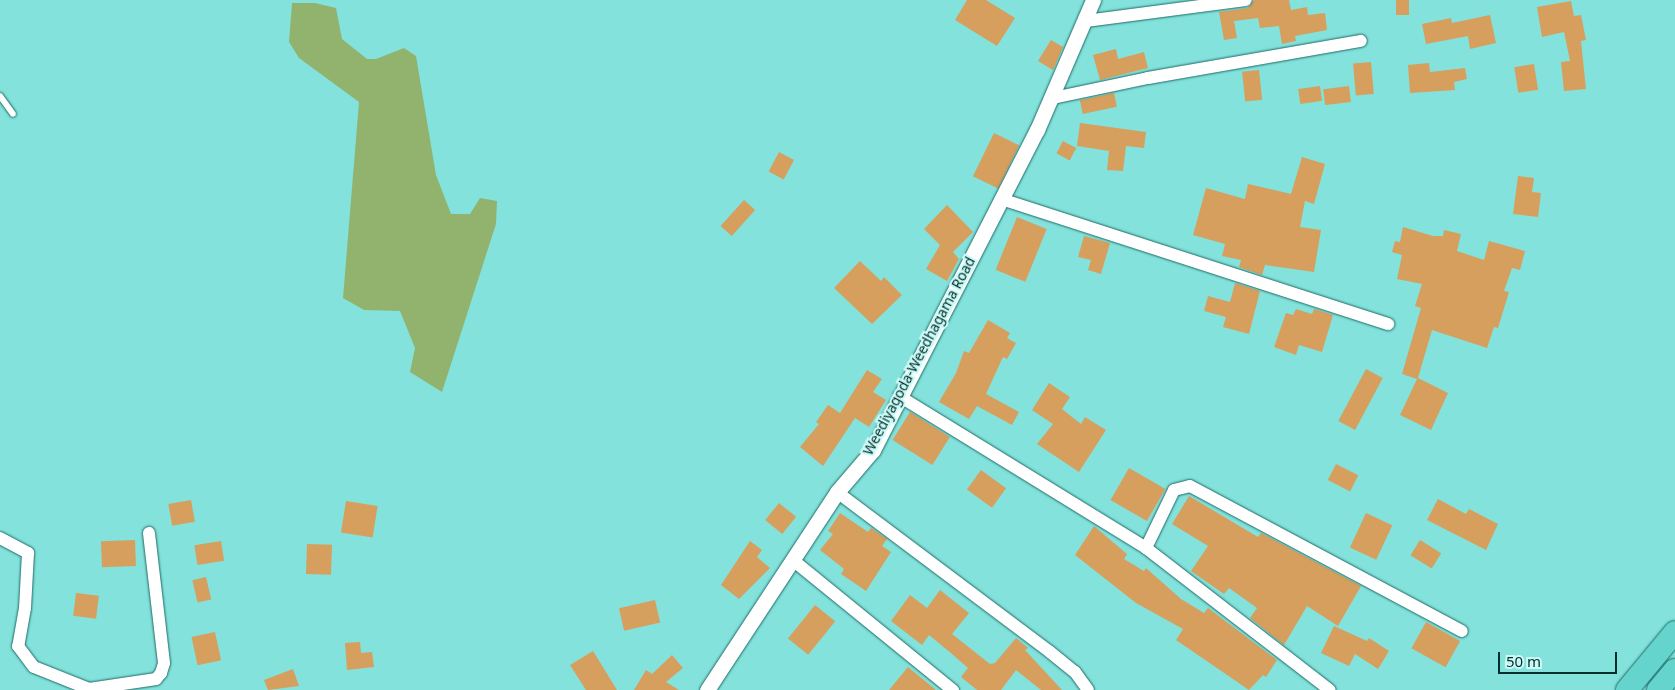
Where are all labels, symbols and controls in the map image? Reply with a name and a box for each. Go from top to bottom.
street label: Weediyagoda-Weedhagama Road [859,254,979,458]
scale bar [1500,642,1619,674]
text: 50 m [1506,651,1541,671]

